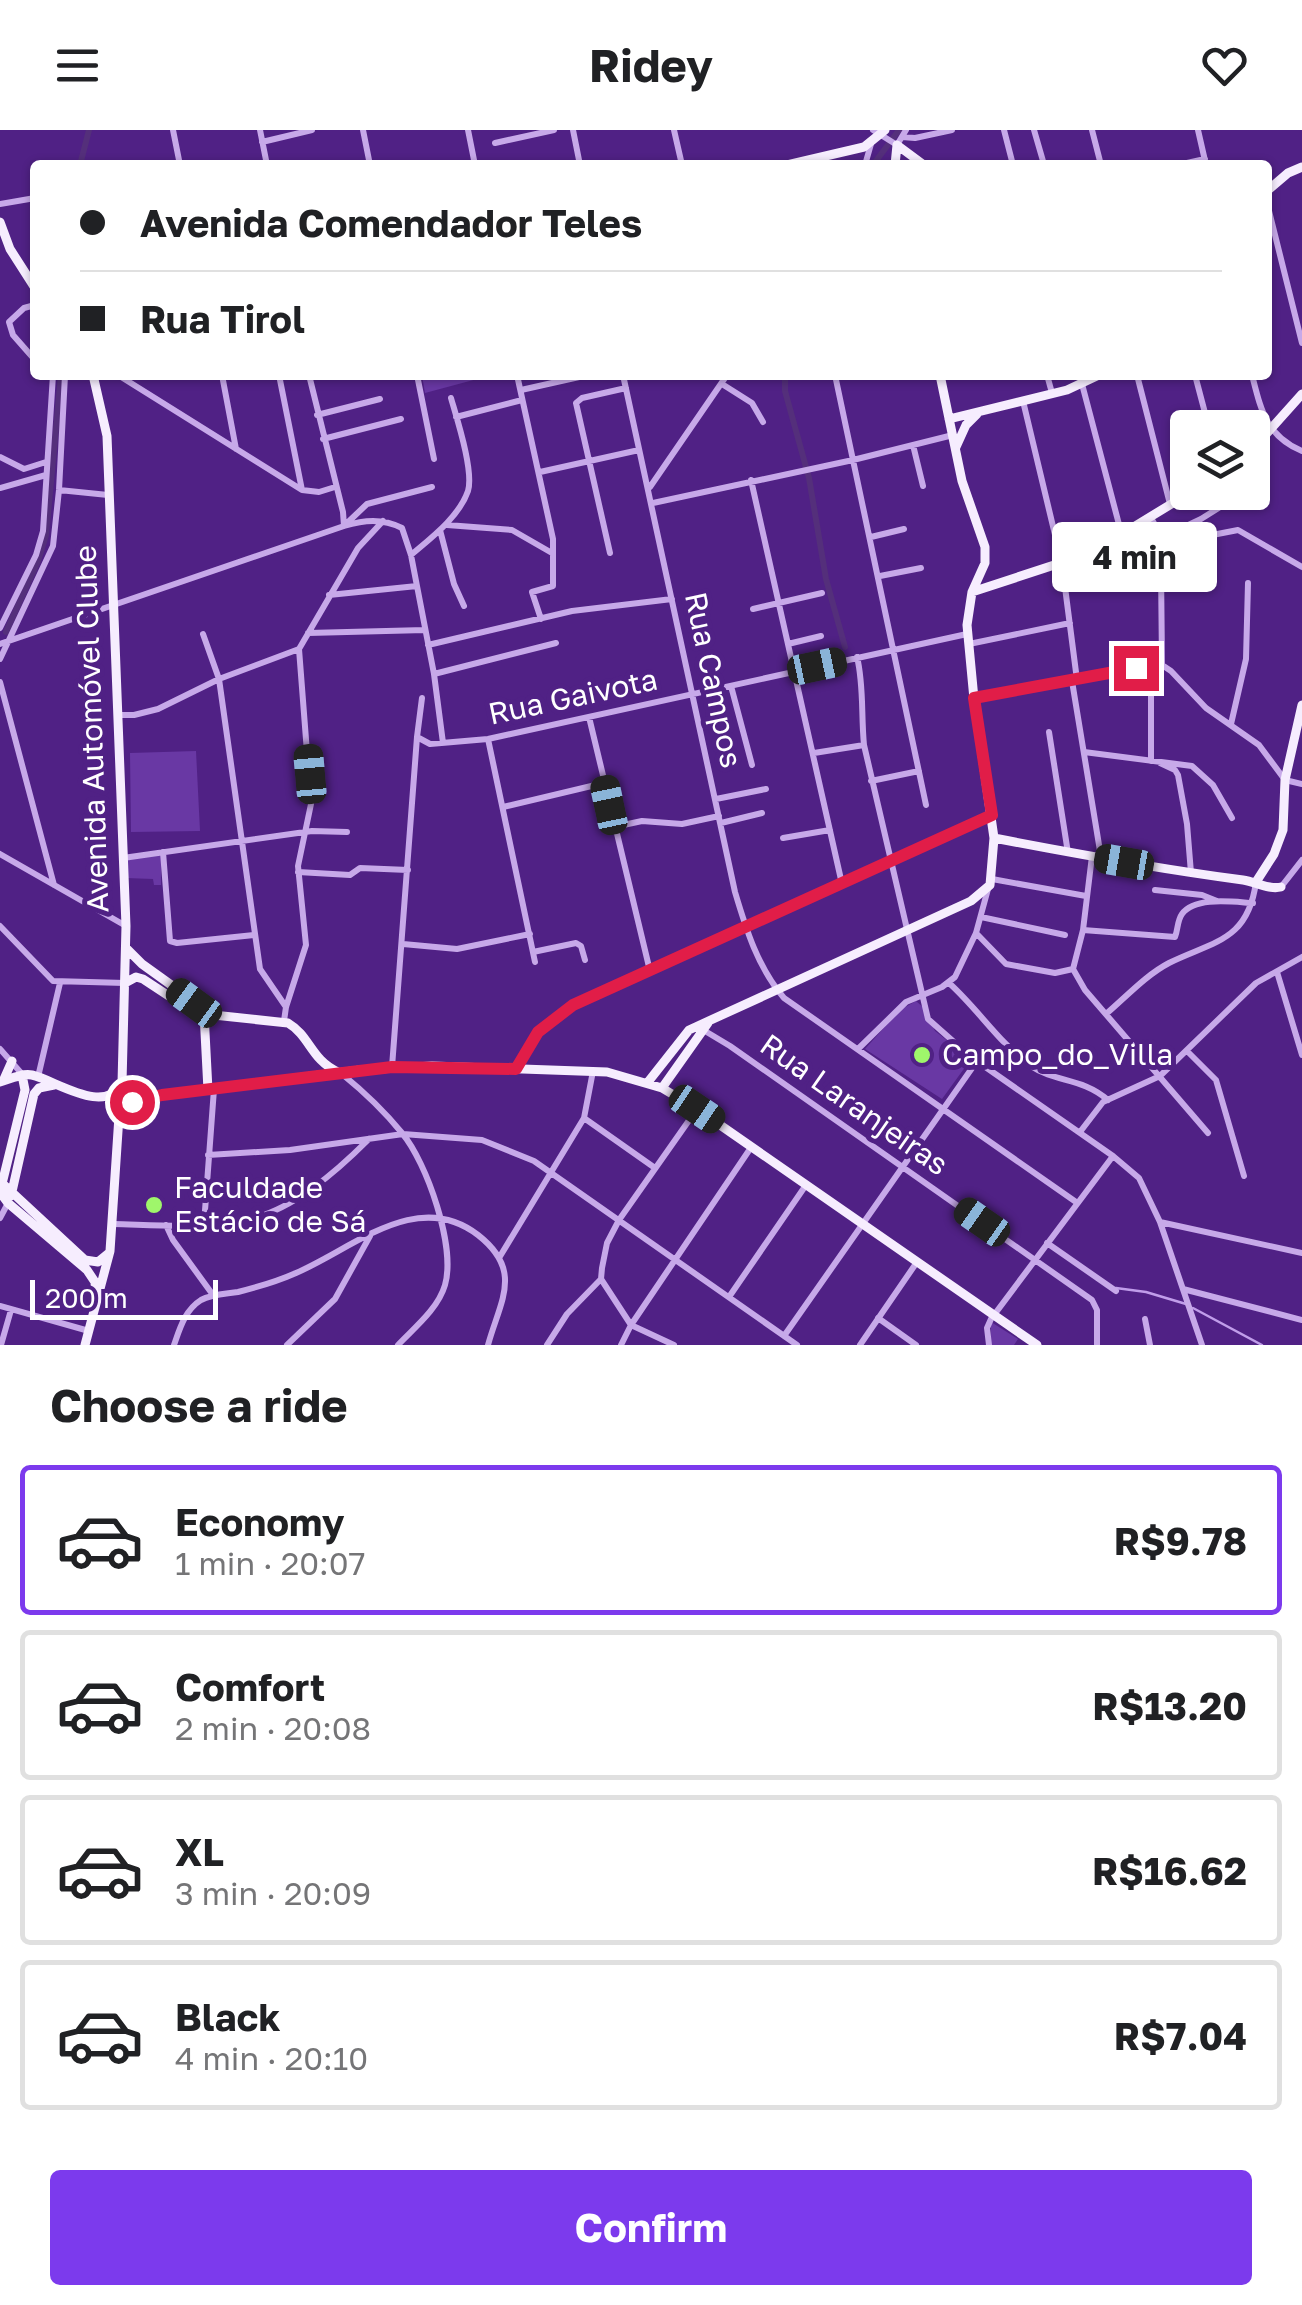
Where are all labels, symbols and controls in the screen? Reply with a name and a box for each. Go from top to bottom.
icon: menu [50,38,105,93]
text: Ridey [589,38,713,92]
icon: heart [1197,38,1252,93]
text: Avenida Comendador Teles [140,200,642,245]
text: Rua Tirol [140,296,305,341]
map controls [1170,410,1270,510]
button: layers [1170,410,1270,510]
callout: 4 min [1054,523,1218,593]
text: 4 min [1092,538,1177,576]
street label: Avenida Automóvel Clube [67,545,115,913]
street label: Rua Campos [678,589,750,771]
car [785,645,849,687]
route end [1114,646,1159,691]
street label: Rua Gaivota [485,661,661,731]
car [292,743,328,805]
car [588,773,630,837]
car [1092,842,1156,882]
car [161,973,227,1033]
street label: Rua Laranjeiras [754,1026,956,1182]
place label: Campo_do_Villa [942,1036,1173,1072]
marker: Campo_do_Villa [911,1044,933,1066]
route start [110,1080,155,1125]
car [664,1080,730,1138]
place label: Faculdade Estácio de Sá [174,1169,367,1239]
car [949,1193,1015,1251]
marker: Faculdade Estácio de Sá [143,1194,165,1216]
scale bar [30,1275,218,1320]
text: 200 m [45,1281,128,1314]
text: Choose a ride [50,1378,348,1432]
icon: car [55,1495,145,1585]
text: Economy [175,1499,344,1544]
text: R$9.78 [1114,1518,1247,1563]
text: 1 min · 20:07 [175,1544,366,1582]
icon: car [55,1660,145,1750]
text: Comfort [175,1664,325,1709]
text: R$13.20 [1092,1683,1247,1728]
text: 2 min · 20:08 [175,1709,371,1747]
icon: car [55,1825,145,1915]
text: XL [175,1829,224,1874]
text: R$16.62 [1092,1848,1247,1893]
text: 3 min · 20:09 [175,1874,371,1912]
icon: car [55,1990,145,2080]
text: Black [175,1994,280,2039]
text: R$7.04 [1114,2013,1247,2058]
text: 4 min · 20:10 [175,2039,368,2077]
button: Confirm [50,2170,1252,2285]

